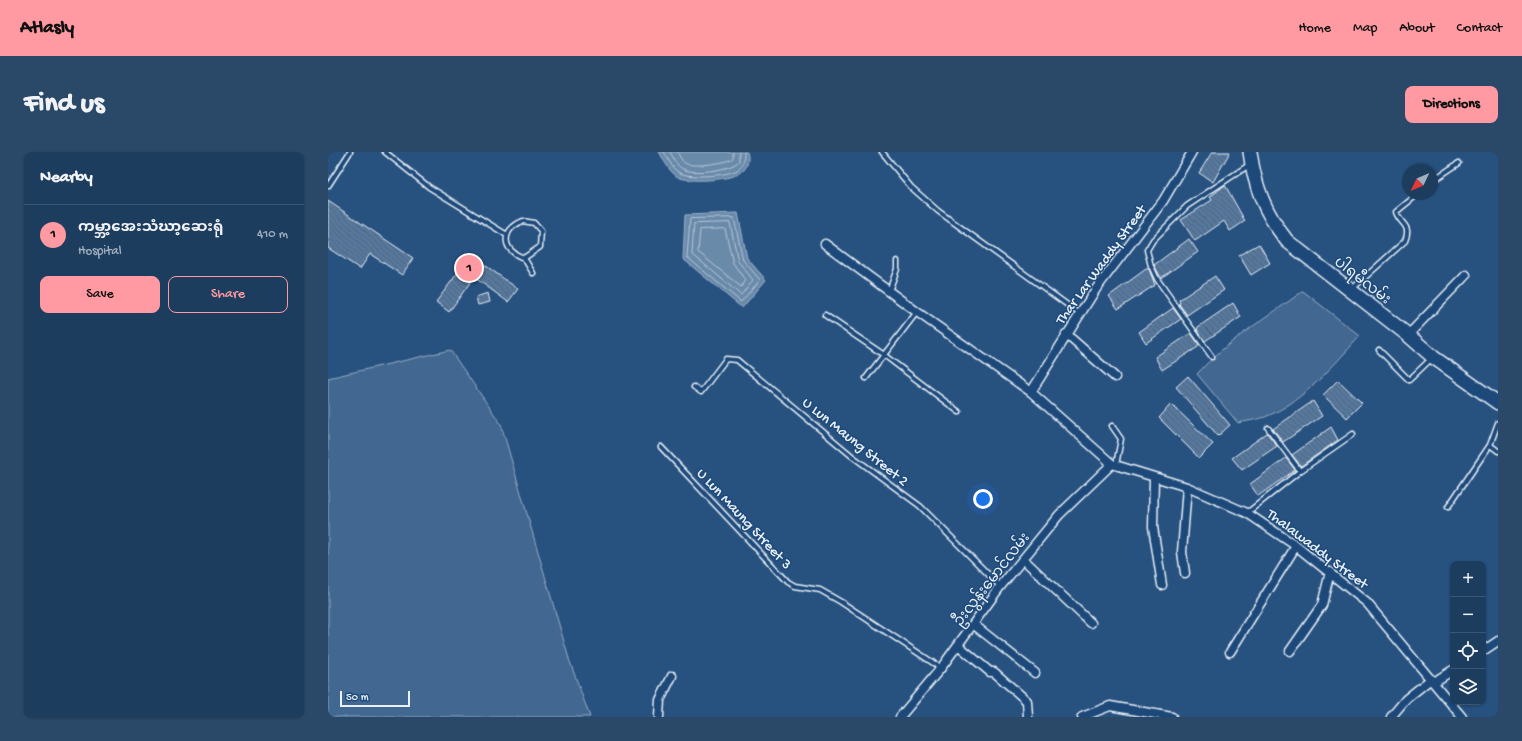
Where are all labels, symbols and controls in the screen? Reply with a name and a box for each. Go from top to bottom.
text: Atlasly [20,17,74,40]
text: Home [1299,20,1331,37]
text: Map [1353,20,1377,37]
text: About [1399,20,1435,37]
text: Contact [1457,20,1502,37]
button: Directions [1405,86,1498,123]
text: Find us [24,88,104,121]
north arrow [1402,164,1438,200]
text: Nearby [40,168,93,188]
street label: Thar Lar Waddy Street [1052,200,1152,329]
text: ကမ္ဘာ့အေးသံဃာ့ဆေးရုံ [78,219,224,237]
text: 1 [50,227,56,242]
text: 410 m [257,227,288,242]
text: Hospital [78,244,122,259]
street label: ပါရမီလမ်း [1329,252,1395,310]
pin: 1 [456,253,482,283]
button: Save [40,276,160,313]
button: Share [168,276,288,313]
street label: U Lun Maung Street 2 [798,394,911,491]
street label: U Lun Maung Street 3 [692,465,795,574]
your location [973,489,993,509]
street label: Thalawaddy Street [1262,505,1373,595]
street label: ဦးလွန်းမောင်လမ်း [948,528,1036,631]
map controls [1450,561,1486,705]
button: + [1450,561,1486,597]
button: − [1450,597,1486,633]
button: locate [1450,633,1486,669]
button: layers [1450,669,1486,705]
scale bar [340,689,410,708]
text: 50 m [346,692,368,704]

